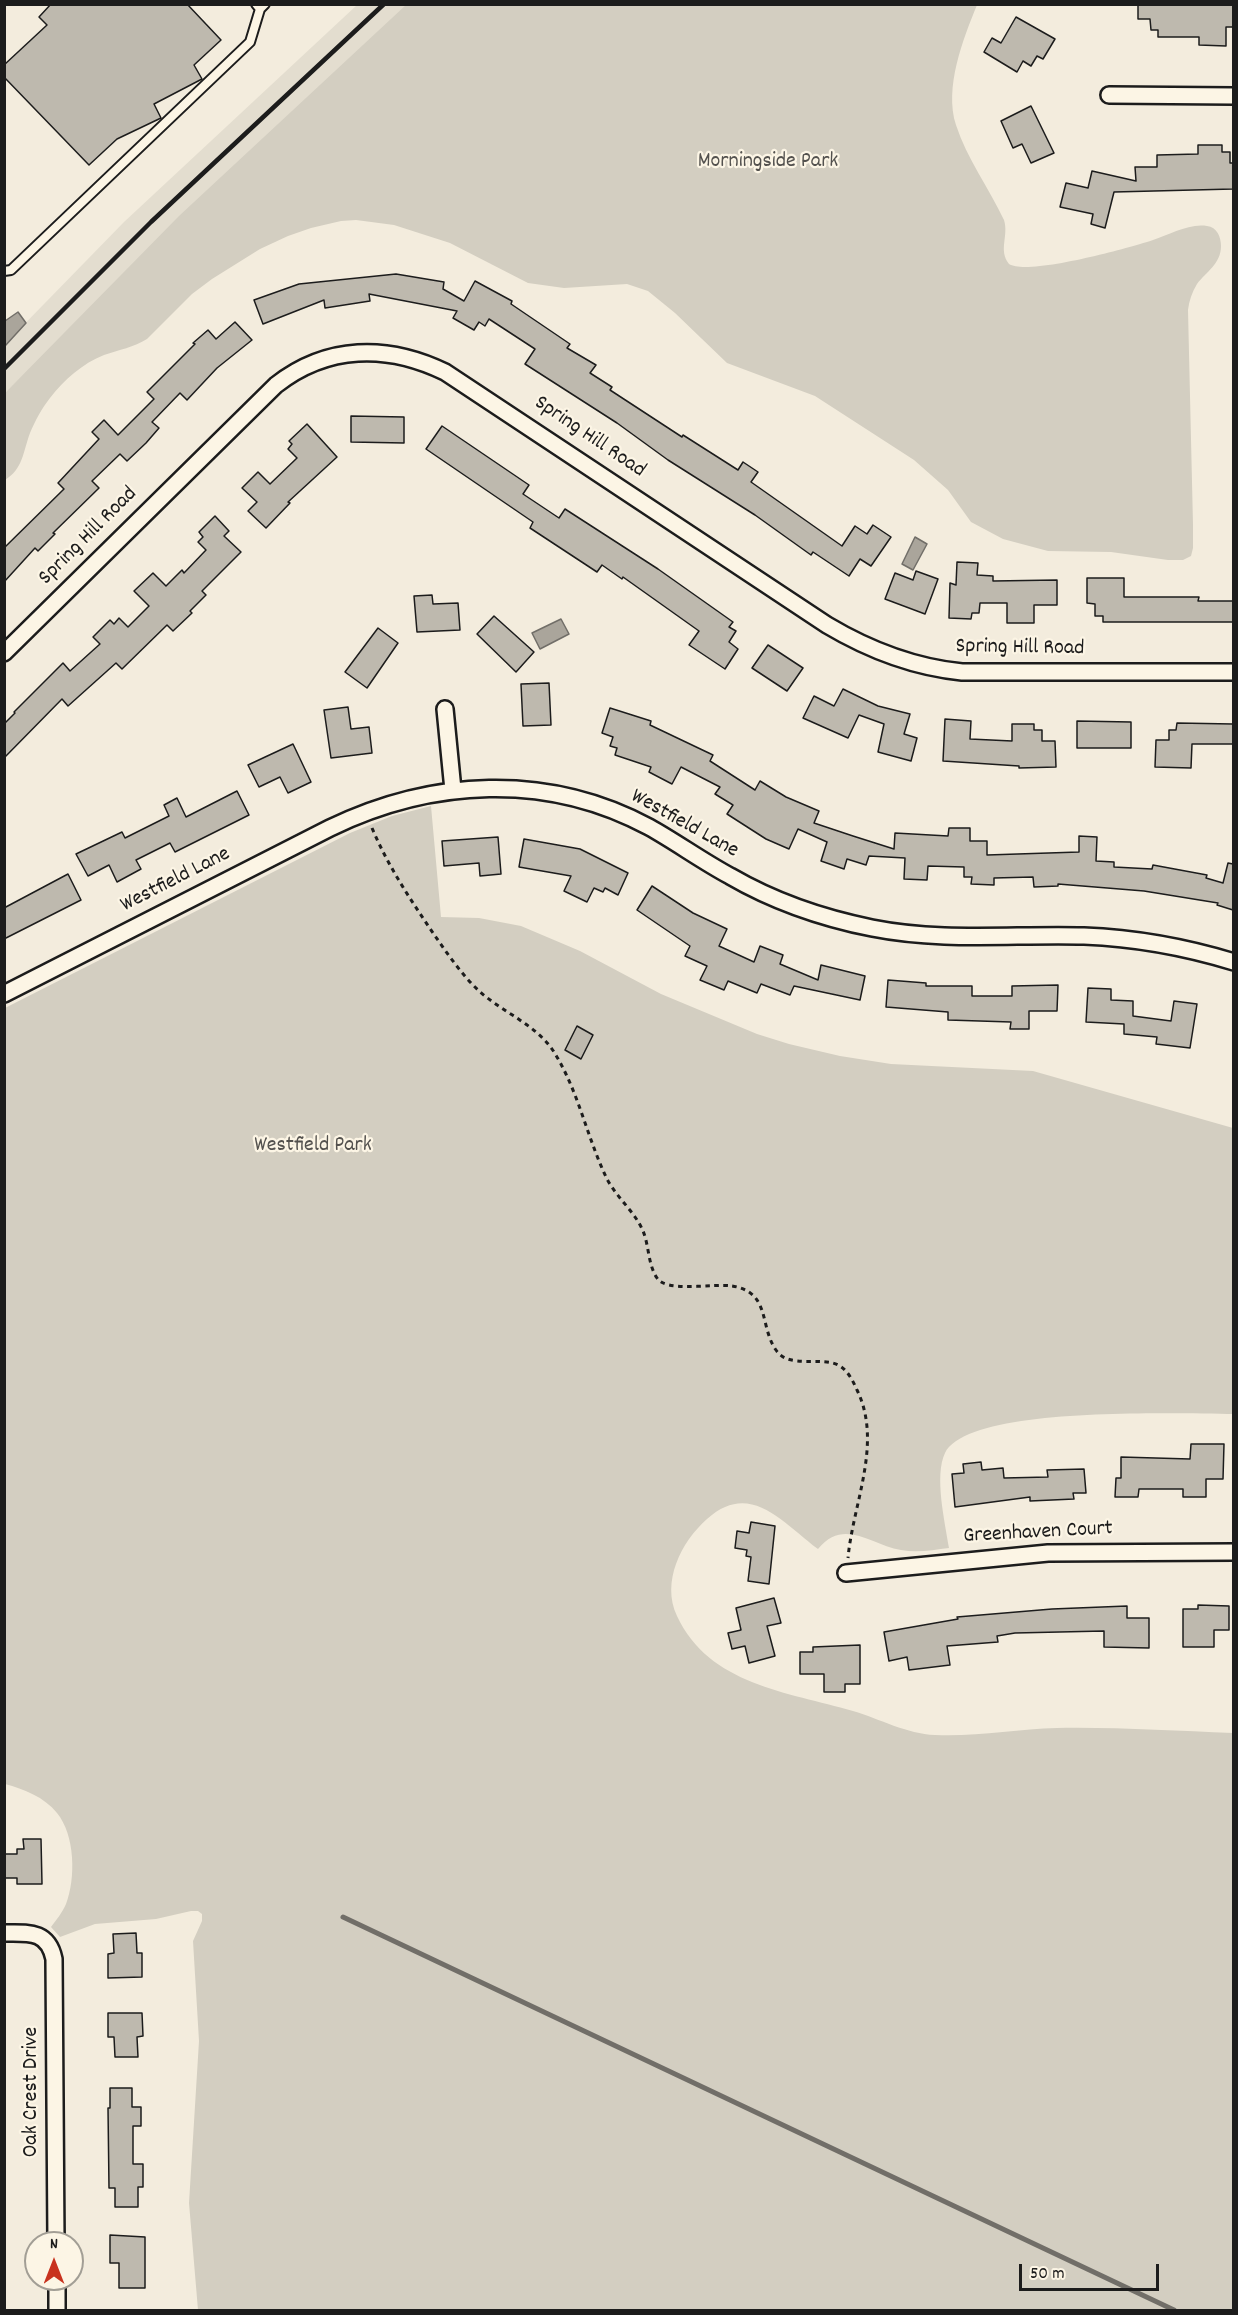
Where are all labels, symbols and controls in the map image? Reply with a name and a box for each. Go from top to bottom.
park label: Morningside Park [698,150,838,176]
street label: Spring Hill Road [528,391,650,485]
street label: Spring Hill Road [34,482,144,592]
street label: Spring Hill Road [955,635,1085,663]
street label: Westfield Lane [625,785,743,865]
street label: Westfield Lane [117,842,235,920]
park label: Westfield Park [254,1134,372,1160]
street label: Greenhaven Court [963,1517,1113,1551]
street label: Oak Crest Drive [20,2027,46,2157]
north arrow [24,2231,84,2291]
text: N [50,2233,58,2256]
scale bar [1022,2252,1162,2290]
text: 50 m [1030,2262,1065,2287]

